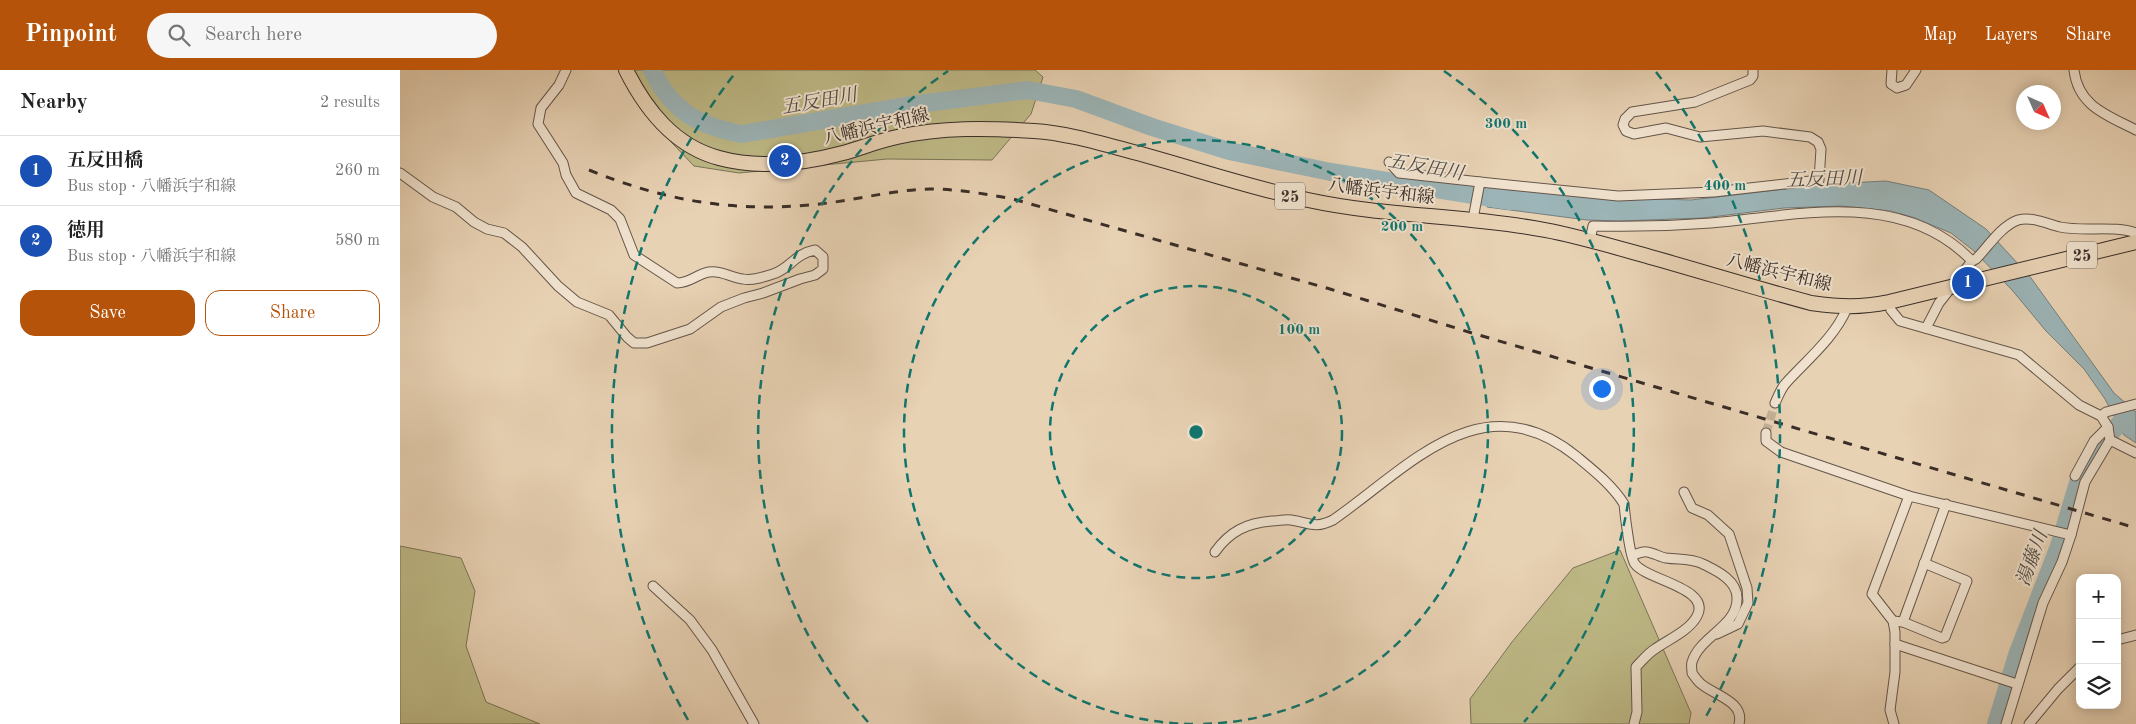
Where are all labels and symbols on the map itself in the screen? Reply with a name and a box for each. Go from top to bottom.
water label: 五反田川 [780,84,860,118]
north arrow [2016,85,2061,130]
street label: 八幡浜宇和線 [821,104,931,148]
text: 300 m [1485,117,1527,132]
pin: 2 [769,142,801,180]
water label: 五反田川 [1386,151,1467,185]
water label: 五反田川 [1786,168,1864,191]
street label: 八幡浜宇和線 [1326,174,1436,208]
text: 400 m [1704,179,1746,194]
road number: 25 [1275,182,1305,210]
text: 200 m [1381,220,1423,235]
road number: 25 [2067,242,2097,268]
street label: 八幡浜宇和線 [1724,249,1834,295]
pin: 1 [1952,264,1984,302]
text: 100 m [1278,323,1320,338]
your location [1589,376,1615,402]
centre of rings [1187,423,1205,441]
water label: 湯藤川 [2013,526,2053,589]

